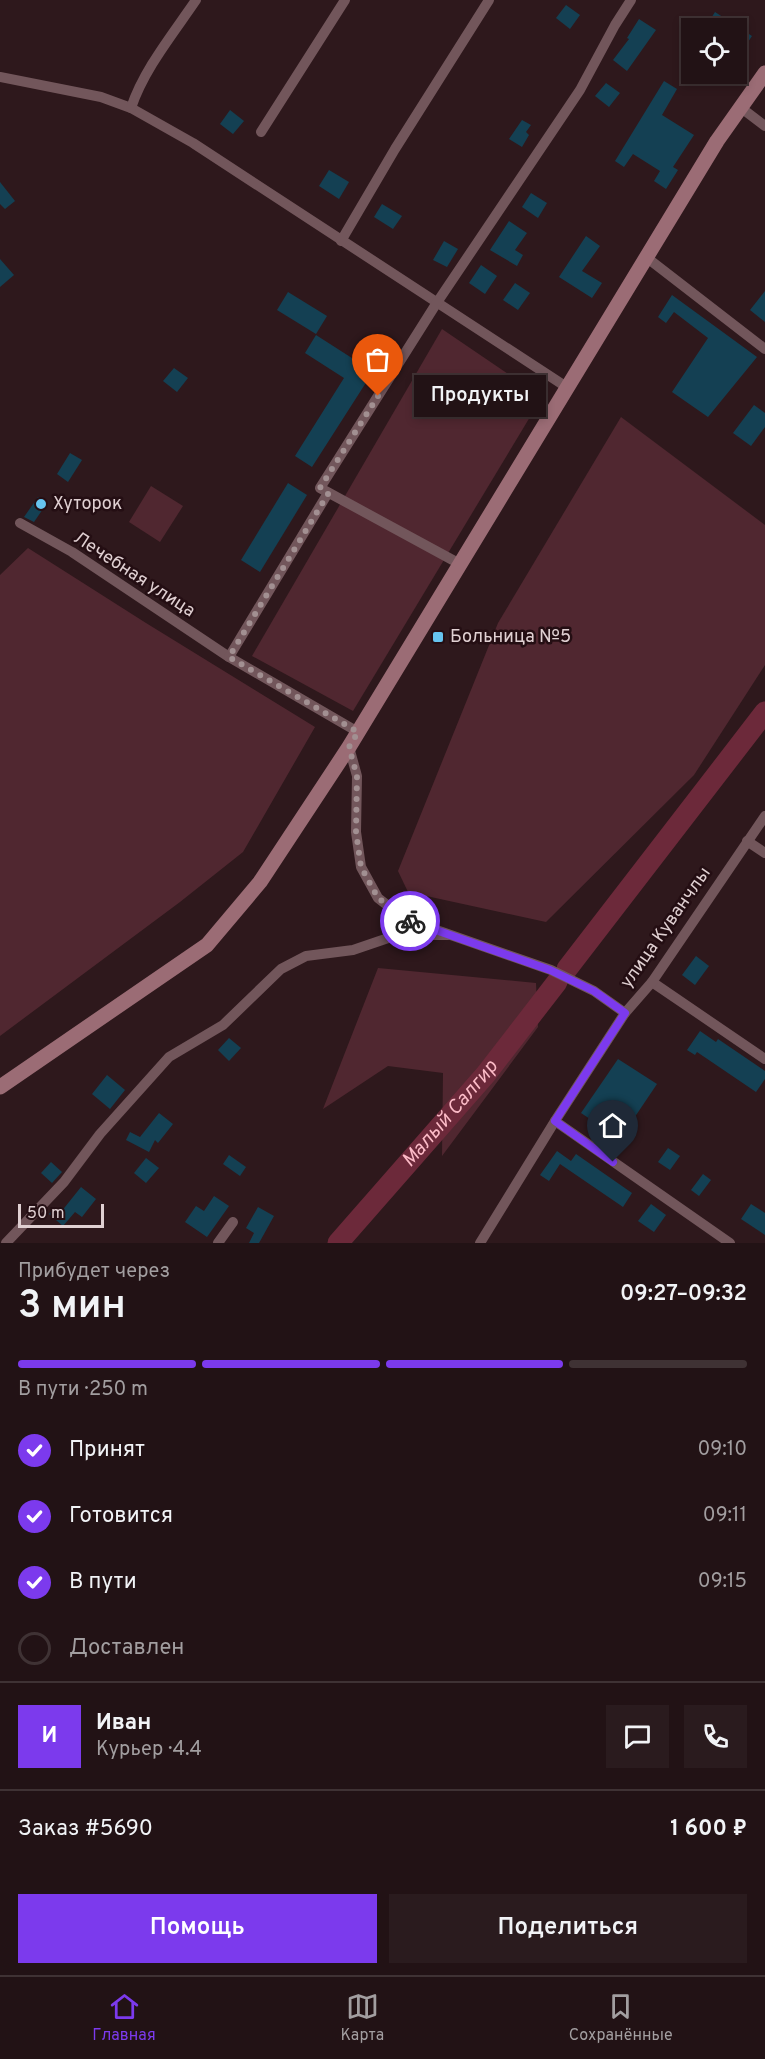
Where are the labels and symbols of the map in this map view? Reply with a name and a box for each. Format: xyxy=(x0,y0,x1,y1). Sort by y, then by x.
pin xyxy=(352,334,403,396)
callout: Продукты xyxy=(414,375,546,417)
place label: Хуторок xyxy=(53,493,122,516)
marker: Хуторок xyxy=(34,497,48,511)
street label: Лечебная улица xyxy=(69,527,199,623)
place label: Больница №5 xyxy=(450,626,571,649)
marker: Больница №5 xyxy=(431,630,445,644)
street label: улица Куванчлы xyxy=(616,863,716,993)
courier xyxy=(380,891,440,951)
water label: Малый Салгир xyxy=(397,1055,505,1173)
pin xyxy=(587,1100,638,1162)
scale bar xyxy=(18,1201,104,1228)

